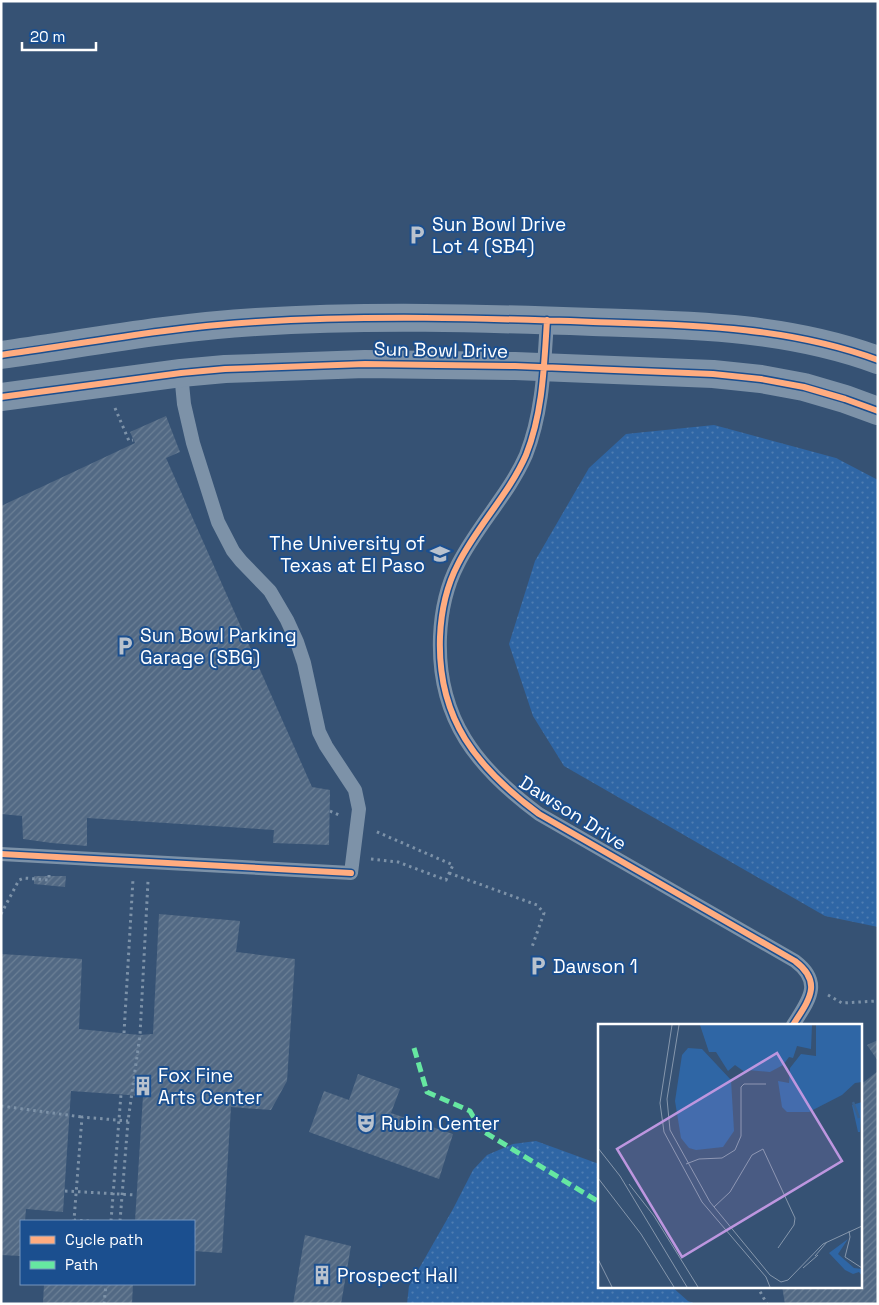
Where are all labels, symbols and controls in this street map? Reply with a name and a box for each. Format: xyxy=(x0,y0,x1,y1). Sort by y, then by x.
scale bar xyxy=(22,20,96,52)
text: 20 m xyxy=(30,27,65,46)
place label: Sun Bowl Drive Lot 4 (SB4) xyxy=(432,212,566,259)
parking icon: Sun Bowl Drive Lot 4 (SB4) xyxy=(406,224,428,246)
street label: Sun Bowl Drive xyxy=(374,336,508,364)
place label: The University of Texas at El Paso xyxy=(269,531,425,578)
school or university icon: The University of Texas at El Paso xyxy=(429,543,451,565)
place label: Sun Bowl Parking Garage (SBG) xyxy=(140,623,297,670)
parking icon: Sun Bowl Parking Garage (SBG) xyxy=(114,635,136,657)
street label: Dawson Drive xyxy=(515,770,631,856)
place label: Dawson 1 xyxy=(553,954,638,979)
parking icon: Dawson 1 xyxy=(527,955,549,977)
inset map xyxy=(598,1024,862,1288)
place label: Fox Fine Arts Center xyxy=(158,1063,262,1110)
building icon: Fox Fine Arts Center xyxy=(132,1075,154,1097)
place label: Rubin Center xyxy=(381,1111,500,1136)
theatre icon: Rubin Center xyxy=(355,1112,377,1134)
legend xyxy=(20,1220,195,1285)
text: Cycle path xyxy=(65,1230,143,1249)
text: Path xyxy=(65,1255,98,1274)
place label: Prospect Hall xyxy=(337,1263,458,1288)
building icon: Prospect Hall xyxy=(311,1264,333,1286)

